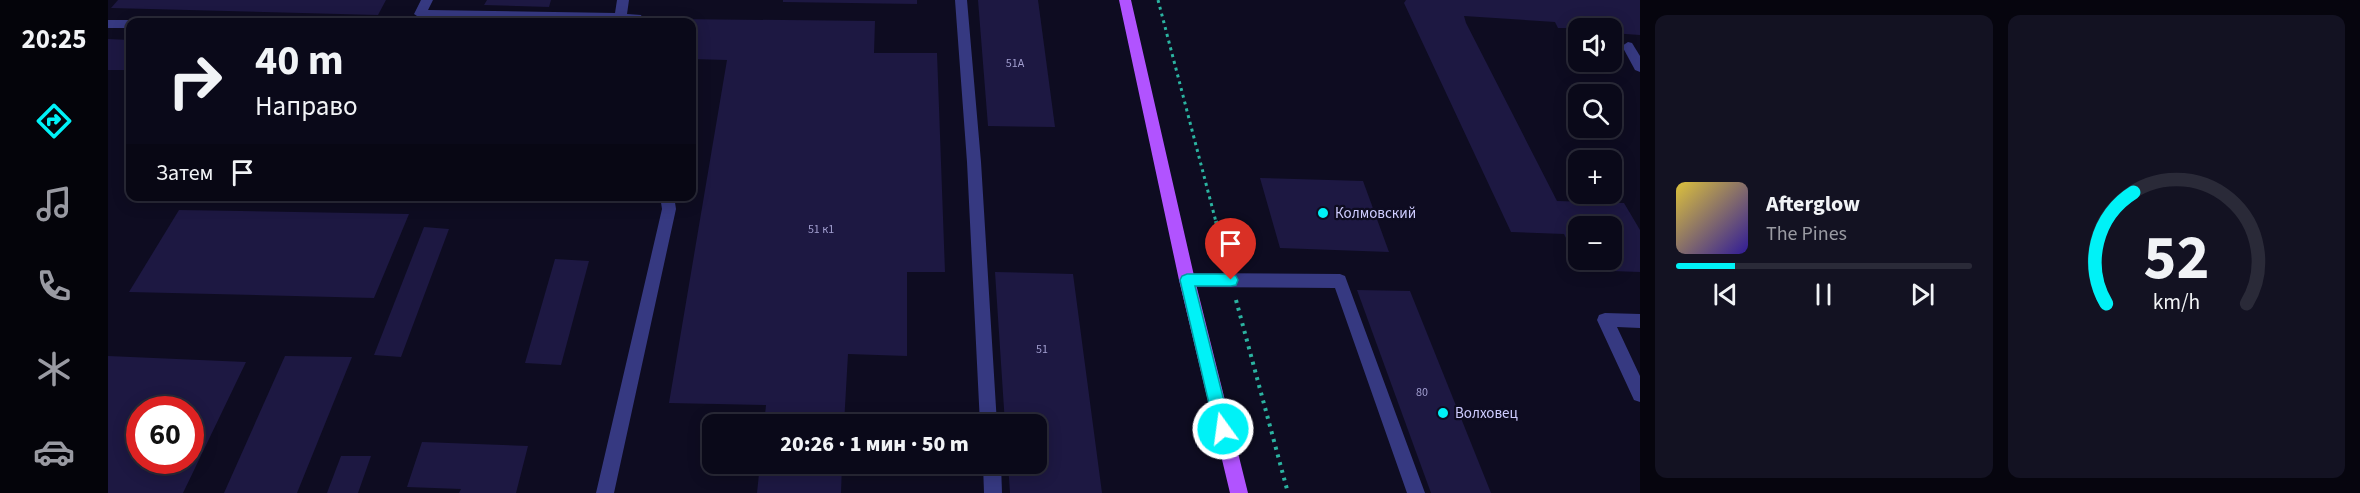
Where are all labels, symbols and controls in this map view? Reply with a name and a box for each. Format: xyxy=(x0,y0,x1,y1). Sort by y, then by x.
map controls xyxy=(1568,18,1622,270)
button: sound xyxy=(1568,18,1622,72)
text: 20:25 xyxy=(21,20,87,59)
text: 40 m xyxy=(255,31,344,91)
icon: right xyxy=(156,42,234,120)
house number: 51А xyxy=(1006,55,1025,72)
button: search xyxy=(1568,84,1622,138)
text: Направо xyxy=(255,87,358,126)
icon: directions xyxy=(33,100,75,142)
button: + xyxy=(1568,150,1622,204)
icon: arrive xyxy=(226,156,259,189)
text: Затем xyxy=(156,157,214,189)
icon: music xyxy=(33,183,75,225)
text: Afterglow xyxy=(1766,188,1860,220)
place label: Колмовский xyxy=(1335,203,1416,224)
marker: Колмовский xyxy=(1316,206,1330,220)
text: 52 xyxy=(2143,214,2209,303)
button: − xyxy=(1568,216,1622,270)
pin xyxy=(1205,218,1256,280)
text: The Pines xyxy=(1766,220,1847,248)
house number: 51 к1 xyxy=(808,221,834,238)
icon: arrive xyxy=(1214,227,1247,260)
icon: phone xyxy=(33,265,75,307)
icon: previous xyxy=(1709,278,1742,311)
icon: pause xyxy=(1807,278,1840,311)
icon: next xyxy=(1906,278,1939,311)
text: km/h xyxy=(2152,287,2200,318)
house number: 51 xyxy=(1036,341,1048,358)
icon: climate xyxy=(33,348,75,390)
house number: 80 xyxy=(1416,384,1428,401)
speed limit sign: 60 xyxy=(126,396,204,474)
position arrow xyxy=(1191,397,1255,461)
place label: Волховец xyxy=(1455,403,1519,424)
marker: Волховец xyxy=(1436,406,1450,420)
text: 20:26 · 1 мин · 50 m xyxy=(780,428,969,460)
icon: car xyxy=(33,431,75,473)

